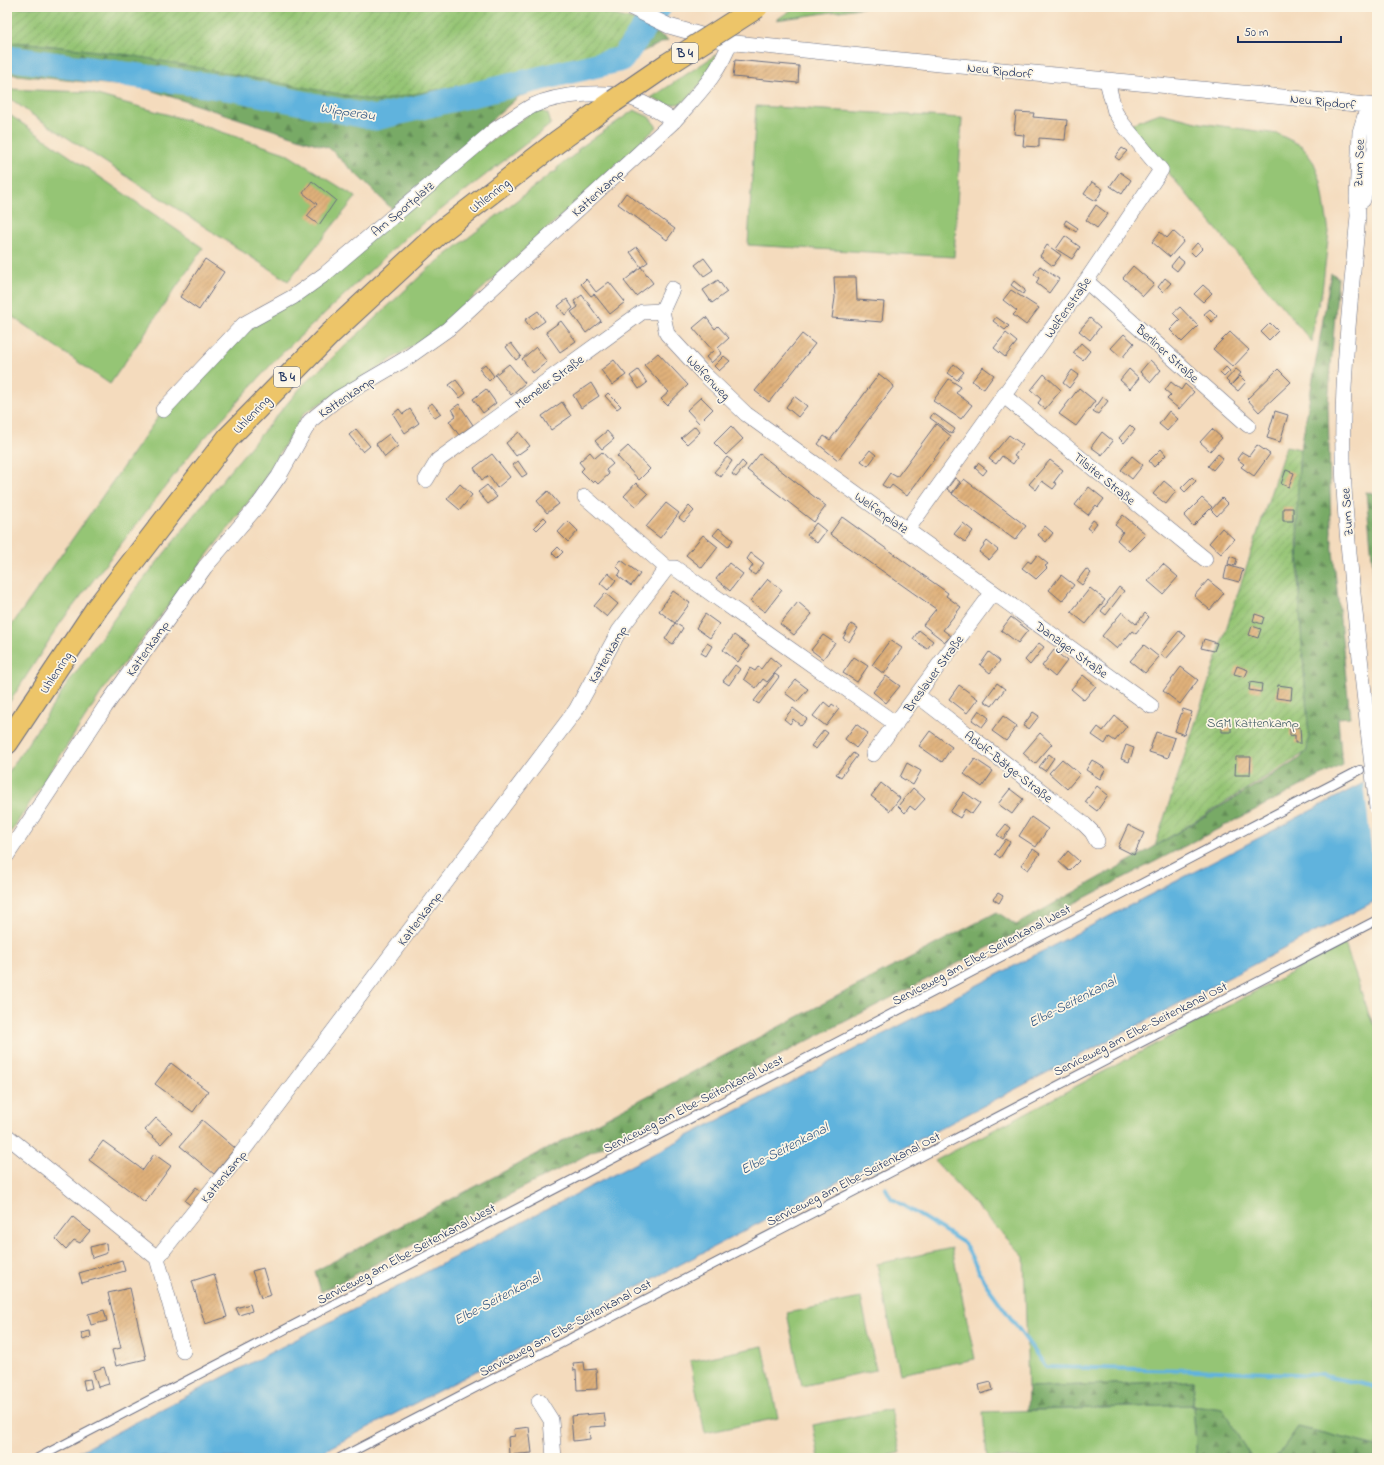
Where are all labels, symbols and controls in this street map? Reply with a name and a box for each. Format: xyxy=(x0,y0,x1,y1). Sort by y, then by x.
scale bar xyxy=(1238,18,1341,44)
text: 50 m xyxy=(1244,24,1268,42)
road number: B 4 xyxy=(672,43,698,63)
street label: Neu Ripdorf xyxy=(966,59,1035,84)
street label: Neu Ripdorf xyxy=(1289,90,1358,115)
water label: Wipperau xyxy=(319,98,377,127)
street label: Zum See xyxy=(1349,139,1370,187)
street label: Kattenkamp xyxy=(568,165,628,222)
street label: Uhlenring xyxy=(465,174,515,219)
street label: Am Sportplatz xyxy=(367,177,439,241)
street label: Welfenstraße xyxy=(1040,273,1096,342)
street label: Berliner Straße xyxy=(1131,320,1203,388)
street label: Memeler Straße xyxy=(511,351,588,414)
street label: Welfenweg xyxy=(681,351,734,406)
road number: B 4 xyxy=(274,367,300,387)
street label: Kattenkamp xyxy=(315,371,379,423)
street label: Uhlenring xyxy=(229,391,276,439)
street label: Tilsiter Straße xyxy=(1069,448,1139,510)
street label: Zum See xyxy=(1336,487,1359,537)
street label: Welfenplatz xyxy=(850,488,912,539)
street label: Kattenkamp xyxy=(122,617,174,681)
street label: Danziger Straße xyxy=(1029,617,1112,684)
street label: Kattenkamp xyxy=(584,622,633,687)
street label: Breslauer Straße xyxy=(899,631,969,717)
street label: Uhlenring xyxy=(35,648,78,698)
park label: SGM Kattenkamp xyxy=(1207,714,1299,733)
street label: Adolf-Bätge-Straße xyxy=(959,727,1056,809)
street label: Kattenkamp xyxy=(393,888,447,950)
street label: Serviceweg am Elbe-Seitenkanal West xyxy=(889,900,1073,1008)
water label: Elbe-Seitenkanal xyxy=(1025,972,1119,1030)
street label: Serviceweg am Elbe-Seitenkanal Ost xyxy=(1050,977,1232,1082)
street label: Serviceweg am Elbe-Seitenkanal West xyxy=(600,1051,786,1155)
water label: Elbe-Seitenkanal xyxy=(737,1119,831,1177)
street label: Serviceweg am Elbe-Seitenkanal Ost xyxy=(763,1127,945,1232)
street label: Kattenkamp xyxy=(197,1146,252,1208)
street label: Serviceweg am Elbe-Seitenkanal West xyxy=(314,1199,498,1307)
water label: Elbe-Seitenkanal xyxy=(451,1268,543,1328)
street label: Serviceweg am Elbe-Seitenkanal Ost xyxy=(476,1274,656,1383)

